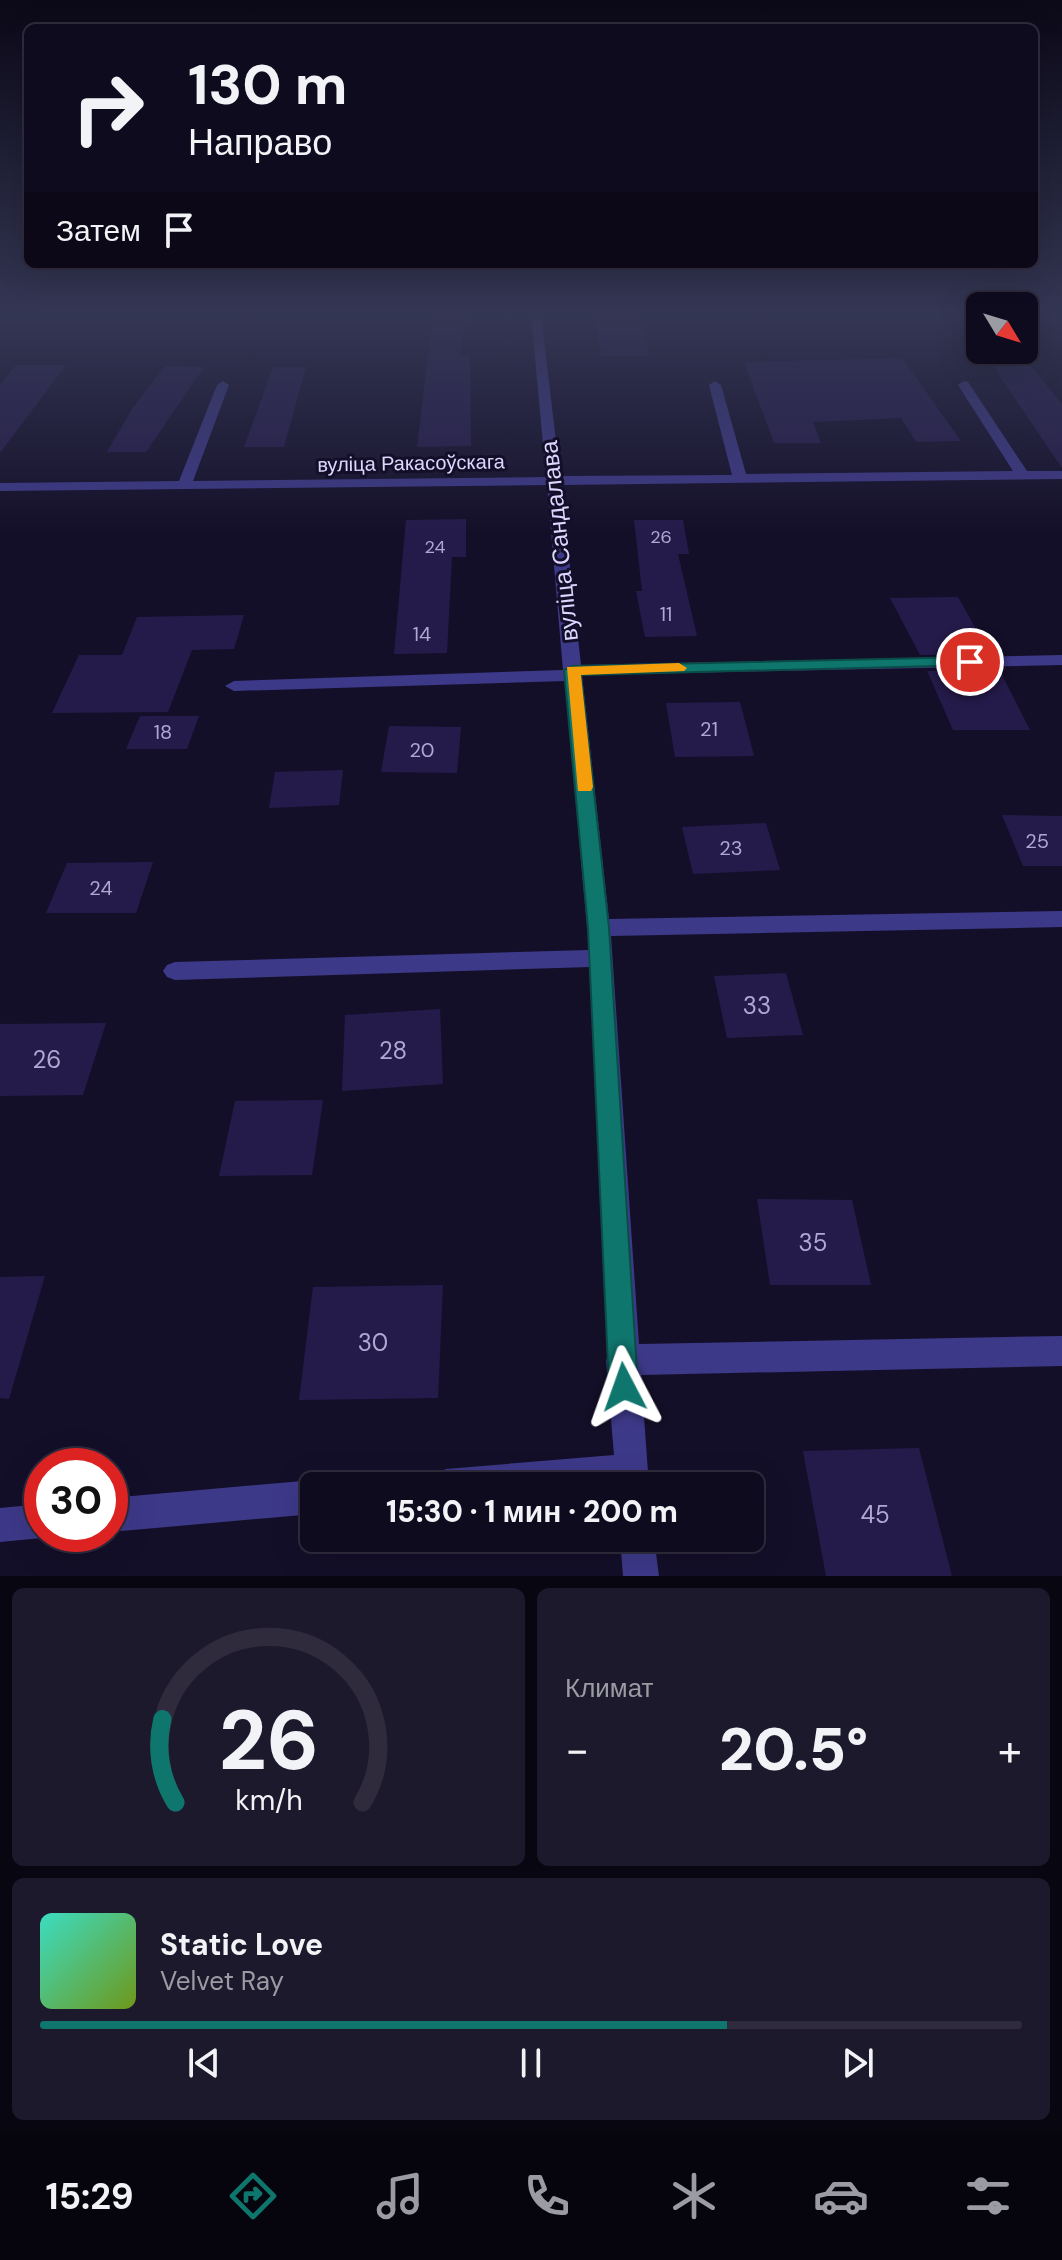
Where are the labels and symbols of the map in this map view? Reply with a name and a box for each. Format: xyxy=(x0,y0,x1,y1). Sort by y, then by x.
north arrow xyxy=(966,292,1038,364)
street label: вуліца Сандалава xyxy=(533,439,585,643)
street label: вуліца Ракасоўскага xyxy=(317,448,506,478)
house number: 26 xyxy=(650,525,672,549)
house number: 24 xyxy=(425,535,446,559)
house number: 11 xyxy=(660,601,672,627)
house number: 14 xyxy=(413,621,431,647)
pin xyxy=(936,628,1004,696)
house number: 21 xyxy=(700,716,718,742)
house number: 18 xyxy=(154,719,172,745)
house number: 20 xyxy=(410,737,435,763)
house number: 25 xyxy=(1025,828,1049,854)
house number: 23 xyxy=(719,835,743,861)
house number: 24 xyxy=(89,875,113,901)
house number: 33 xyxy=(743,990,771,1021)
house number: 28 xyxy=(379,1035,407,1066)
house number: 26 xyxy=(33,1044,61,1075)
house number: 35 xyxy=(799,1227,827,1258)
house number: 30 xyxy=(358,1327,388,1358)
position arrow xyxy=(582,1345,666,1429)
speed limit sign: 30 xyxy=(24,1448,128,1552)
house number: 45 xyxy=(860,1499,890,1530)

